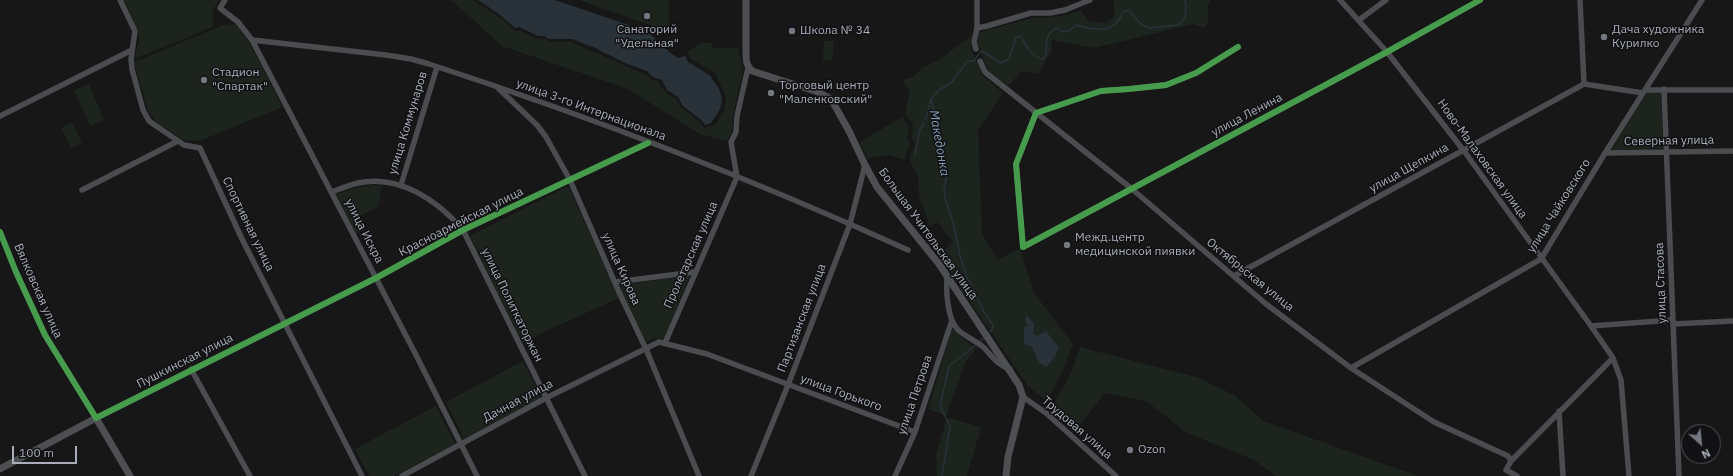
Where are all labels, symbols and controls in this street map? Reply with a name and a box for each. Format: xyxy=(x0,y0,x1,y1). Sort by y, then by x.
marker: Санаторий "Удельная" xyxy=(642,11,652,21)
place label: Санаторий "Удельная" xyxy=(615,23,679,51)
place label: Дача художника Курилко xyxy=(1612,23,1704,51)
place label: Школа № 34 xyxy=(800,24,870,38)
marker: Школа № 34 xyxy=(787,26,797,36)
marker: Дача художника Курилко xyxy=(1599,32,1609,42)
place label: Стадион "Спартак" xyxy=(212,66,268,94)
street label: улица Коммунаров xyxy=(385,70,431,176)
marker: Стадион "Спартак" xyxy=(199,75,209,85)
street label: улица 3-го Интернационала xyxy=(514,76,668,144)
place label: Торговый центр "Маленковский" xyxy=(779,79,872,107)
marker: Торговый центр "Маленковский" xyxy=(766,88,776,98)
street label: улица Ленина xyxy=(1209,90,1285,140)
street label: Ново-Малаховская улица xyxy=(1434,97,1530,221)
water label: Македонка xyxy=(926,109,952,177)
street label: Северная улица xyxy=(1624,133,1714,149)
street label: улица Щепкина xyxy=(1367,140,1451,196)
street label: улица Чайковского xyxy=(1524,156,1594,256)
street label: Большая Учительская улица xyxy=(875,165,981,303)
street label: Спортивная улица xyxy=(219,174,277,274)
street label: Красноармейская улица xyxy=(396,184,526,260)
street label: улица Искра xyxy=(342,196,386,266)
street label: Пролетарская улица xyxy=(661,199,721,311)
street label: улица Кирова xyxy=(599,231,643,307)
place label: Межд.центр медицинской пиявки xyxy=(1075,231,1195,259)
street label: Октябрьская улица xyxy=(1203,235,1297,315)
marker: Межд.центр медицинской пиявки xyxy=(1062,240,1072,250)
street label: Вялковская улица xyxy=(11,241,65,341)
street label: улица Стасова xyxy=(1652,242,1670,324)
street label: улица Политкаторжан xyxy=(478,246,546,364)
street label: Партизанская улица xyxy=(775,262,829,374)
street label: Пушкинская улица xyxy=(135,331,235,391)
street label: улица Петрова xyxy=(895,353,935,437)
street label: улица Горького xyxy=(798,372,884,414)
street label: Дачная улица xyxy=(480,376,556,426)
street label: Трудовая улица xyxy=(1039,394,1115,462)
north arrow xyxy=(1681,424,1721,464)
scale bar xyxy=(14,438,79,464)
place label: Ozon xyxy=(1138,443,1165,457)
text: 100 m xyxy=(19,445,54,460)
marker: Ozon xyxy=(1125,445,1135,455)
text: N xyxy=(1699,446,1713,462)

